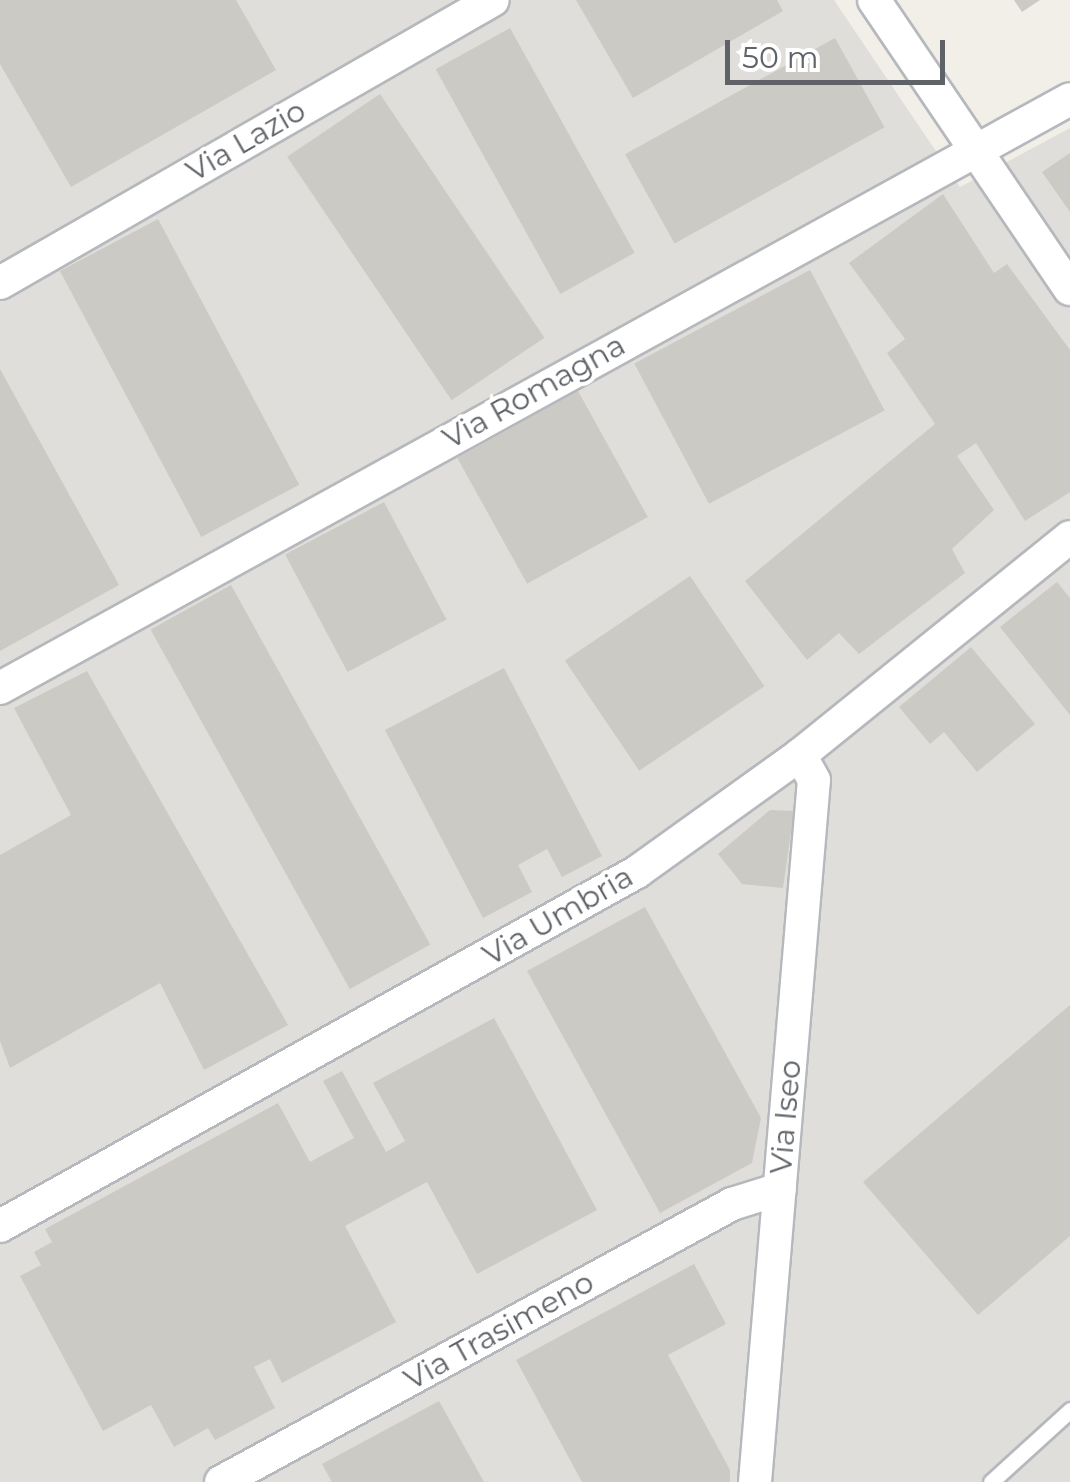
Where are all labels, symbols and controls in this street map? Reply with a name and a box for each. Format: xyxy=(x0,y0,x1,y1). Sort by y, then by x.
scale bar xyxy=(730,20,950,82)
text: 50 m xyxy=(742,39,819,76)
street label: Via Lazio xyxy=(180,93,312,189)
street label: Via Romagna xyxy=(437,327,631,457)
street label: Via Umbria xyxy=(476,859,640,973)
street label: Via Iseo xyxy=(763,1058,809,1176)
street label: Via Trasimeno xyxy=(398,1264,600,1398)

